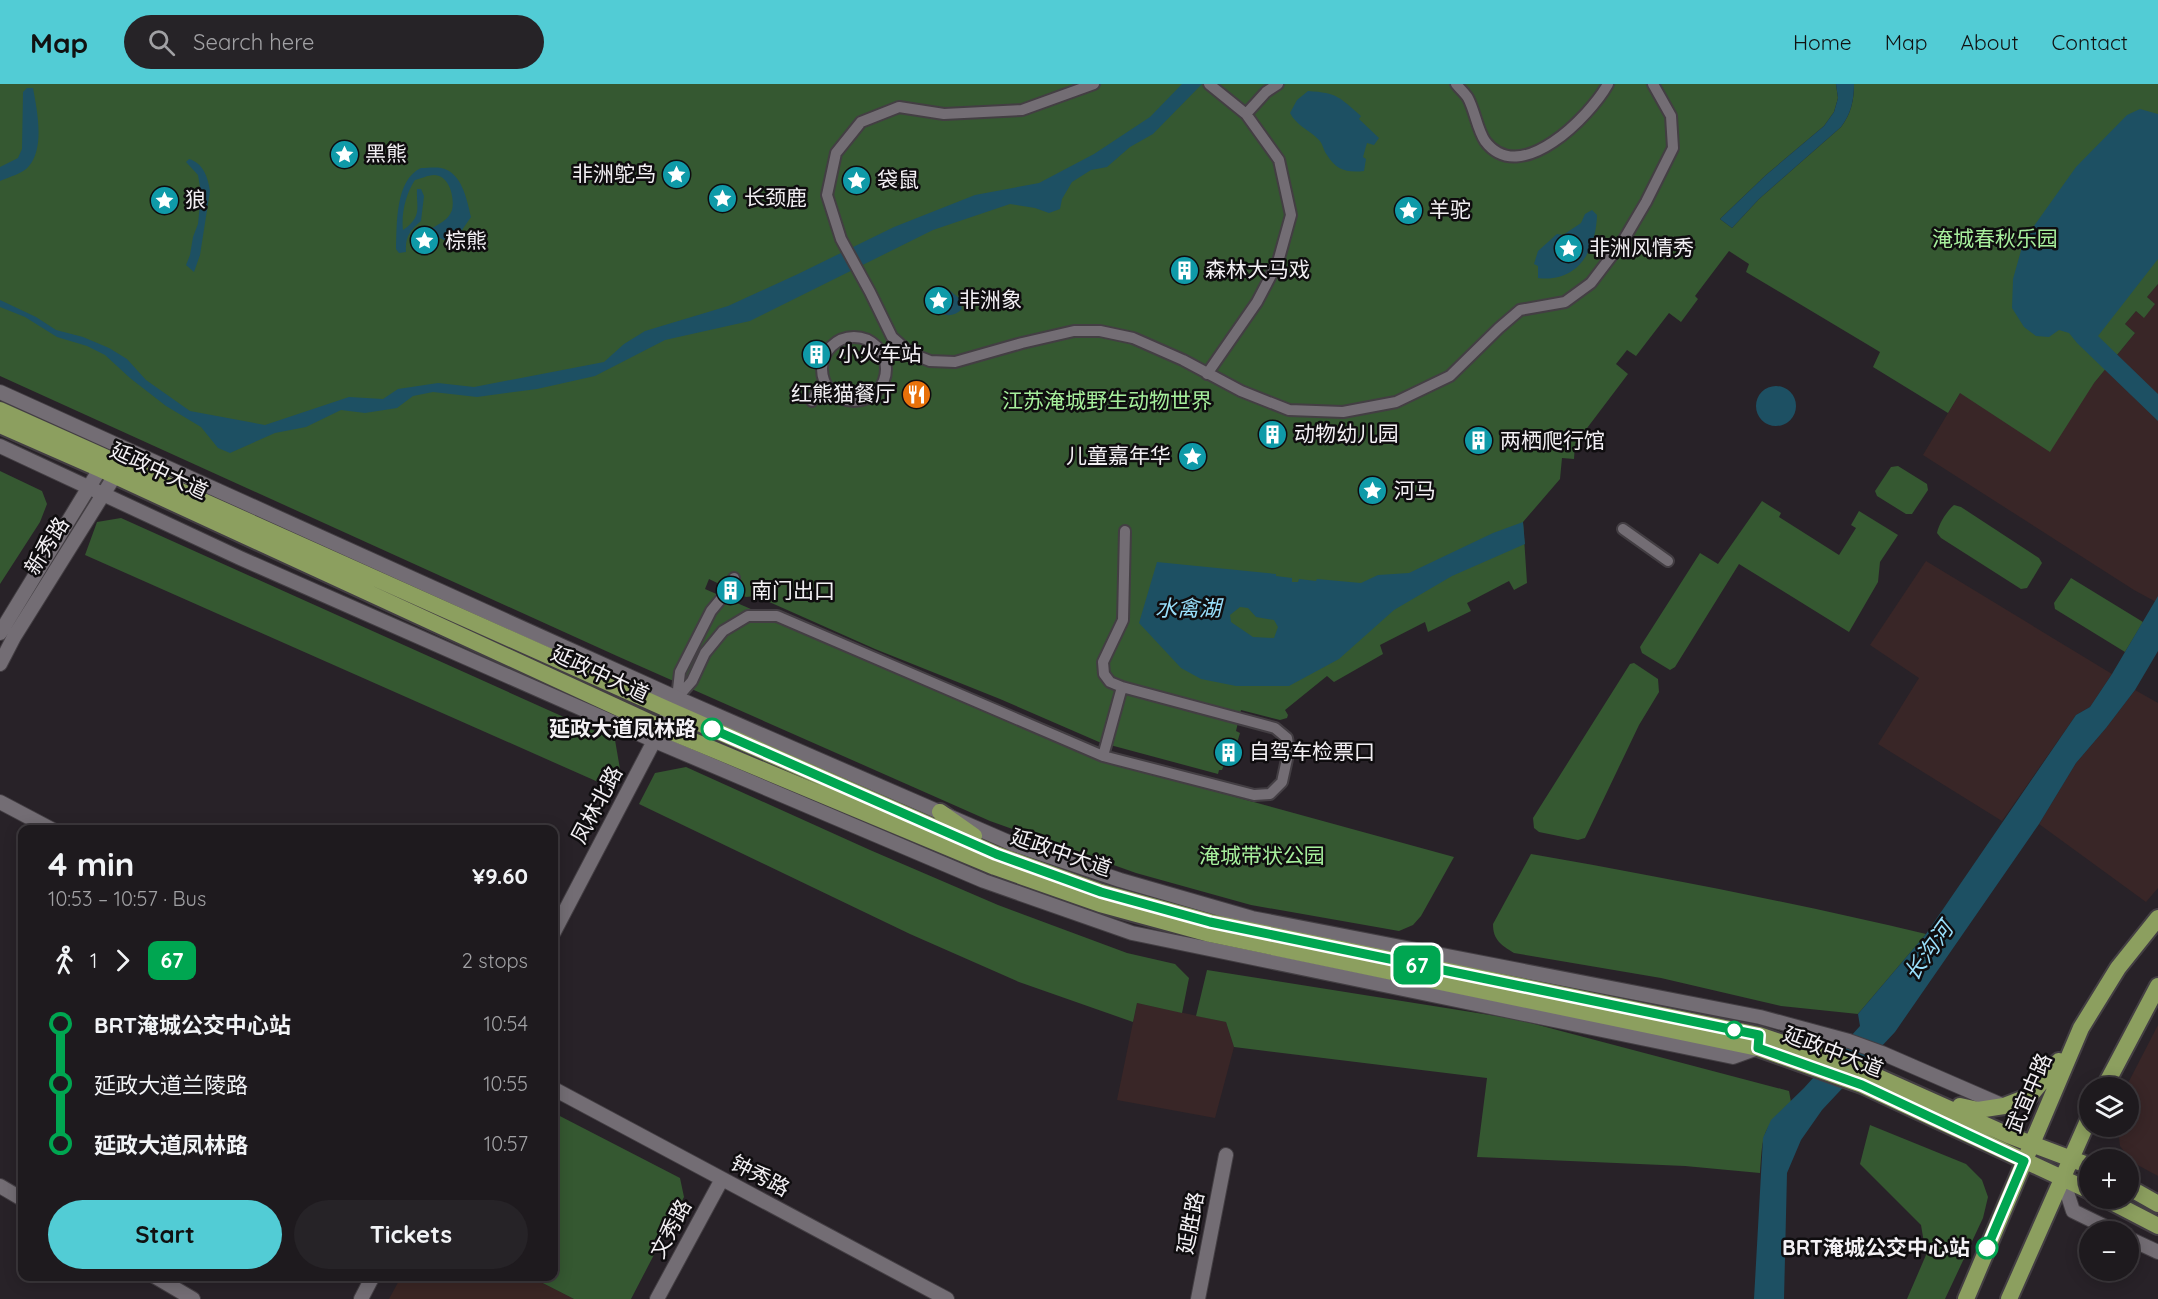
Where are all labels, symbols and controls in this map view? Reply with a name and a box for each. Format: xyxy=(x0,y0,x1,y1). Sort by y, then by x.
search box xyxy=(124,15,544,69)
text: Map xyxy=(30,25,88,60)
icon: search xyxy=(145,26,178,59)
text: Search here xyxy=(193,28,315,56)
text: Home xyxy=(1793,29,1852,55)
text: Map xyxy=(1885,29,1928,55)
text: About xyxy=(1961,29,2019,55)
text: Contact xyxy=(2052,29,2128,55)
place icon: 黑熊 xyxy=(328,138,360,170)
place label: 黑熊 xyxy=(365,140,407,166)
place icon: 非洲鸵鸟 xyxy=(661,158,693,190)
place label: 非洲鸵鸟 xyxy=(572,160,656,186)
place icon: 袋鼠 xyxy=(840,164,872,196)
place label: 袋鼠 xyxy=(877,166,919,192)
place icon: 长颈鹿 xyxy=(707,182,739,214)
place icon: 狼 xyxy=(148,184,180,216)
place label: 长颈鹿 xyxy=(744,184,807,210)
place label: 狼 xyxy=(185,186,206,212)
place icon: 羊驼 xyxy=(1392,194,1424,226)
place label: 羊驼 xyxy=(1429,196,1471,222)
place icon: 棕熊 xyxy=(408,225,440,257)
park label: 淹城春秋乐园 xyxy=(1932,225,2058,251)
place label: 棕熊 xyxy=(445,227,487,253)
place icon: 非洲风情秀 xyxy=(1552,232,1584,264)
place label: 非洲风情秀 xyxy=(1589,234,1694,260)
building icon: 森林大马戏 xyxy=(1168,254,1200,286)
place label: 森林大马戏 xyxy=(1205,256,1310,282)
place icon: 非洲象 xyxy=(922,284,954,316)
place label: 非洲象 xyxy=(959,286,1022,312)
building icon: 小火车站 xyxy=(801,338,833,370)
place label: 小火车站 xyxy=(838,340,922,366)
restaurant icon: 红熊猫餐厅 xyxy=(901,378,933,410)
place label: 红熊猫餐厅 xyxy=(791,380,896,406)
park label: 江苏淹城野生动物世界 xyxy=(1002,387,1212,413)
building icon: 动物幼儿园 xyxy=(1257,418,1289,450)
place label: 动物幼儿园 xyxy=(1294,420,1399,446)
building icon: 两栖爬行馆 xyxy=(1463,425,1495,457)
place label: 两栖爬行馆 xyxy=(1500,427,1605,453)
street label: 延政中大道 xyxy=(106,436,212,504)
place icon: 儿童嘉年华 xyxy=(1176,440,1208,472)
place label: 儿童嘉年华 xyxy=(1066,442,1171,468)
place icon: 河马 xyxy=(1357,475,1389,507)
place label: 河马 xyxy=(1394,477,1436,503)
street label: 新秀路 xyxy=(18,512,74,579)
building icon: 南门出口 xyxy=(714,575,746,607)
place label: 南门出口 xyxy=(751,577,835,603)
water label: 水禽湖 xyxy=(1155,594,1224,622)
street label: 延政中大道 xyxy=(547,639,653,707)
place label: 延政大道凤林路 xyxy=(549,715,696,741)
marker: 延政大道凤林路 xyxy=(701,718,723,740)
building icon: 自驾车检票口 xyxy=(1212,736,1244,768)
place label: 自驾车检票口 xyxy=(1249,738,1375,764)
street label: 凤林北路 xyxy=(565,761,627,848)
street label: 延政中大道 xyxy=(1007,823,1115,881)
park label: 淹城带状公园 xyxy=(1199,842,1325,868)
text: 4 min xyxy=(48,843,135,884)
text: ¥9.60 xyxy=(472,862,528,890)
text: 10:53 – 10:57 · Bus xyxy=(48,886,206,911)
water label: 长沟河 xyxy=(1897,913,1961,986)
icon: walk xyxy=(48,944,81,977)
icon: forward xyxy=(106,944,139,977)
line badge: 67 xyxy=(1390,946,1444,984)
text: 67 xyxy=(160,947,184,973)
text: 1 xyxy=(90,948,97,973)
text: 2 stops xyxy=(462,948,528,973)
text: 67 xyxy=(1405,952,1429,978)
text: BRT淹城公交中心站 xyxy=(94,1011,291,1039)
text: 10:54 xyxy=(484,1011,528,1036)
street label: 延政中大道 xyxy=(1780,1020,1887,1082)
unlabelled marker xyxy=(1725,1021,1743,1039)
street label: 武宜中路 xyxy=(2000,1049,2056,1136)
text: 延政大道兰陵路 xyxy=(94,1071,248,1099)
text: 10:55 xyxy=(483,1071,528,1096)
map controls xyxy=(2079,1077,2139,1281)
button: layers xyxy=(2079,1077,2139,1137)
text: 延政大道凤林路 xyxy=(94,1131,248,1159)
text: 10:57 xyxy=(484,1131,528,1156)
street label: 钟秀路 xyxy=(727,1149,794,1201)
button: + xyxy=(2079,1149,2139,1209)
street label: 延胜路 xyxy=(1171,1189,1209,1256)
street label: 文秀路 xyxy=(644,1195,696,1262)
button: Start xyxy=(48,1200,282,1269)
button: Tickets xyxy=(294,1200,528,1269)
button: − xyxy=(2079,1221,2139,1281)
place label: BRT淹城公交中心站 xyxy=(1782,1234,1970,1260)
marker: BRT淹城公交中心站 xyxy=(1976,1237,1998,1259)

